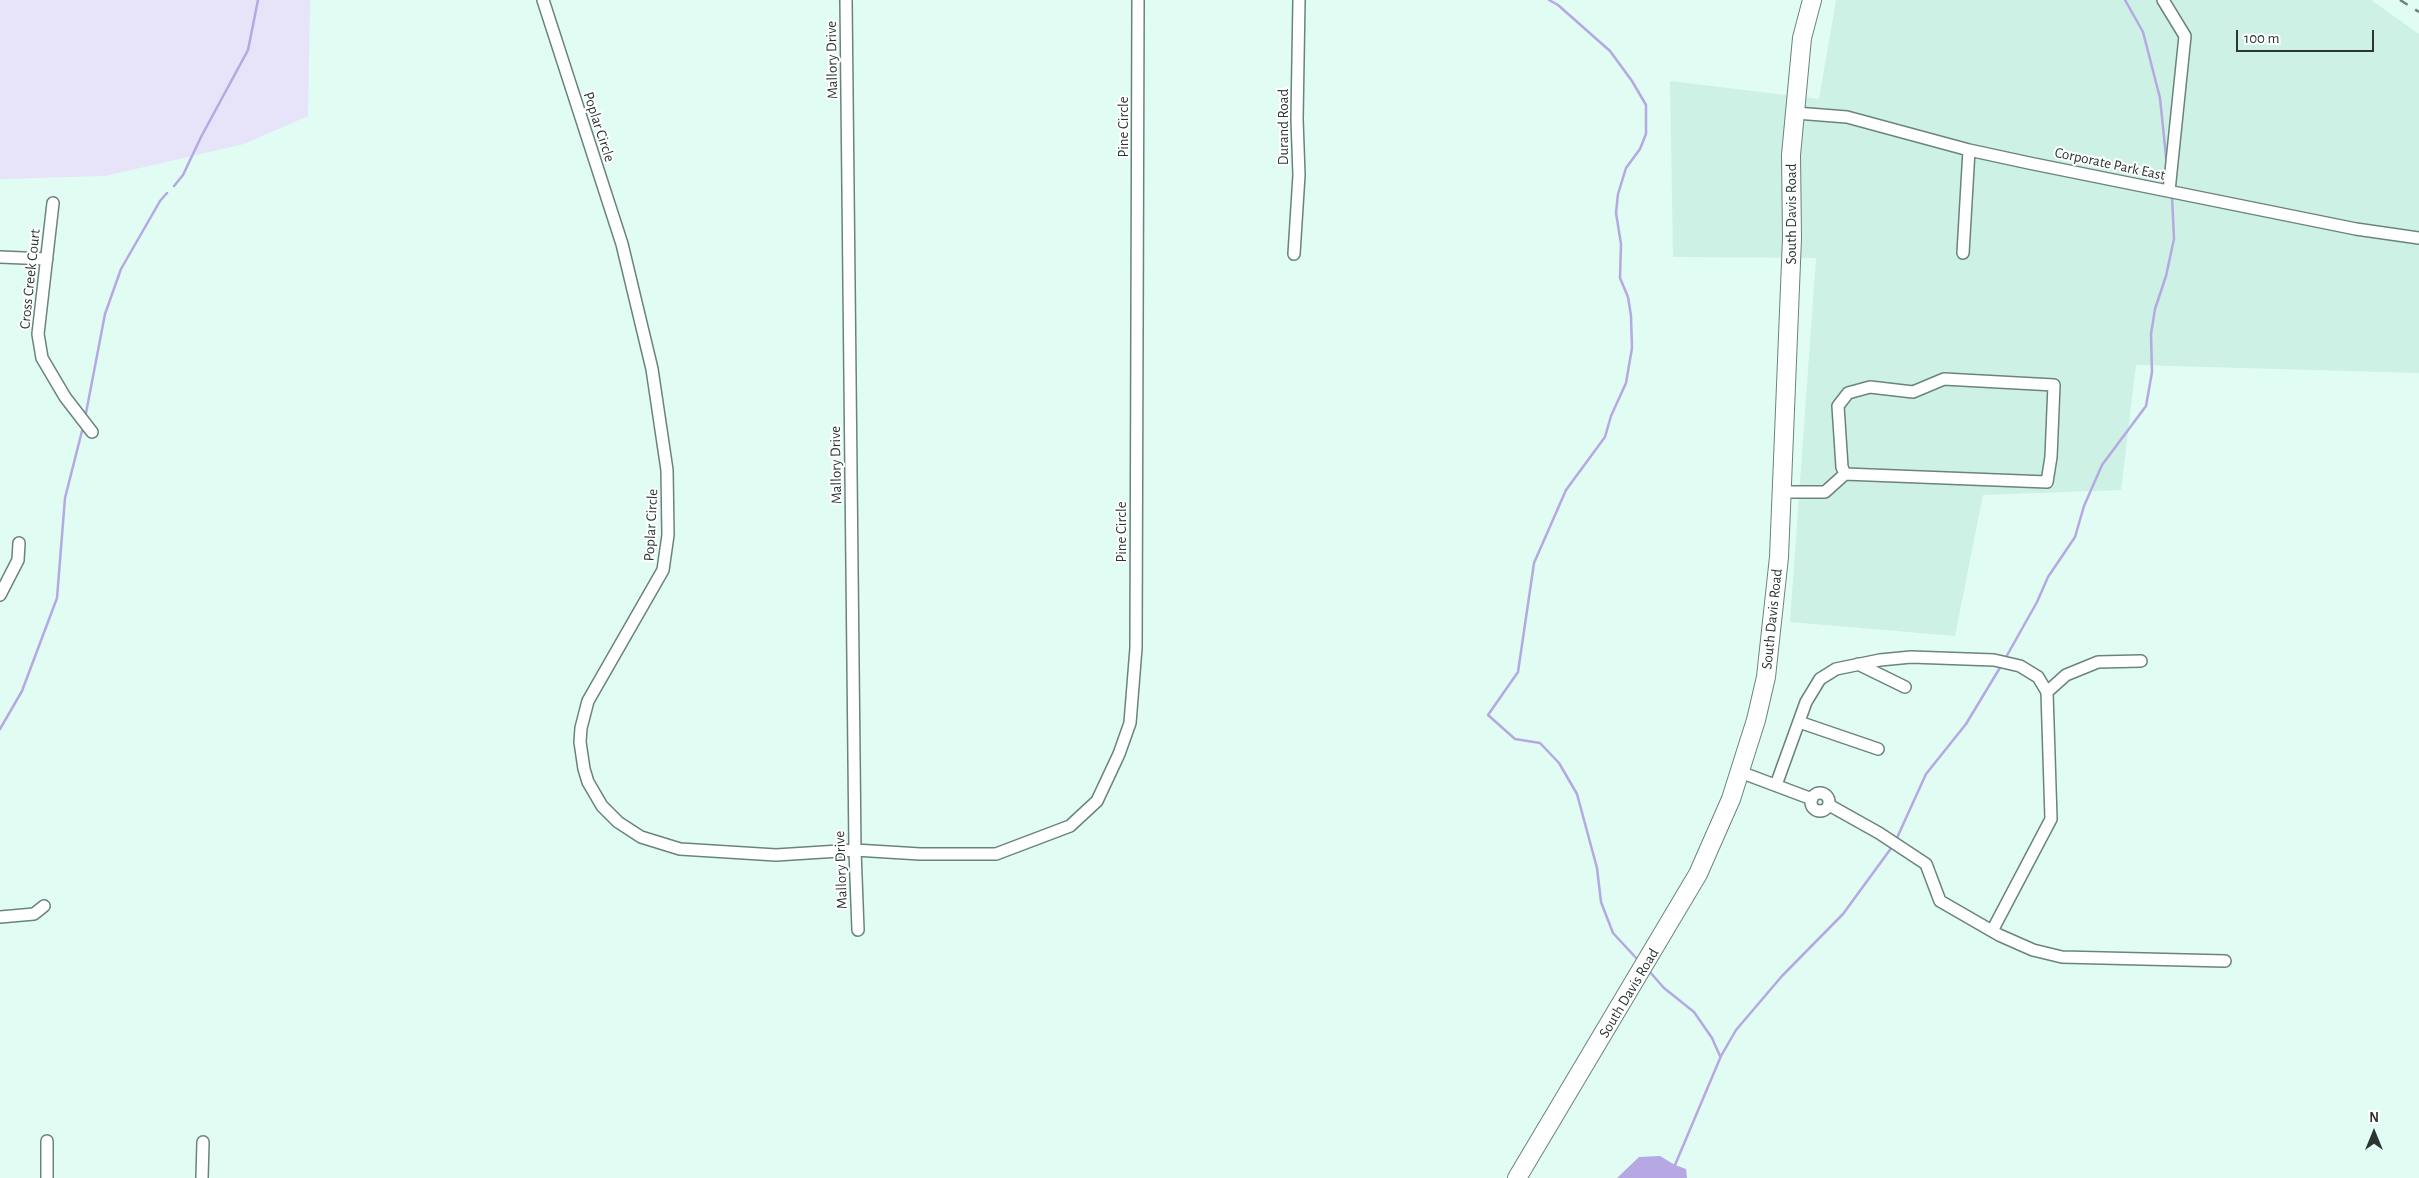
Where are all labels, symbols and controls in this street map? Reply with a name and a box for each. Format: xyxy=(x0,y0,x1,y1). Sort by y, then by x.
scale bar xyxy=(2239,20,2376,52)
street label: Mallory Drive xyxy=(822,21,842,99)
text: 100 m xyxy=(2244,31,2279,46)
street label: Durand Road xyxy=(1274,89,1292,165)
street label: Poplar Circle xyxy=(579,90,619,164)
street label: Pine Circle xyxy=(1114,96,1132,158)
street label: Corporate Park East xyxy=(2053,143,2167,185)
street label: South Davis Road xyxy=(1782,163,1800,265)
street label: Cross Creek Court xyxy=(16,228,44,330)
street label: Mallory Drive xyxy=(826,426,846,504)
street label: Poplar Circle xyxy=(640,488,662,562)
street label: Pine Circle xyxy=(1112,501,1130,563)
street label: South Davis Road xyxy=(1758,568,1786,670)
street label: Mallory Drive xyxy=(831,831,851,909)
street label: South Davis Road xyxy=(1595,945,1663,1041)
north arrow xyxy=(2349,1108,2399,1158)
text: N xyxy=(2369,1111,2379,1125)

